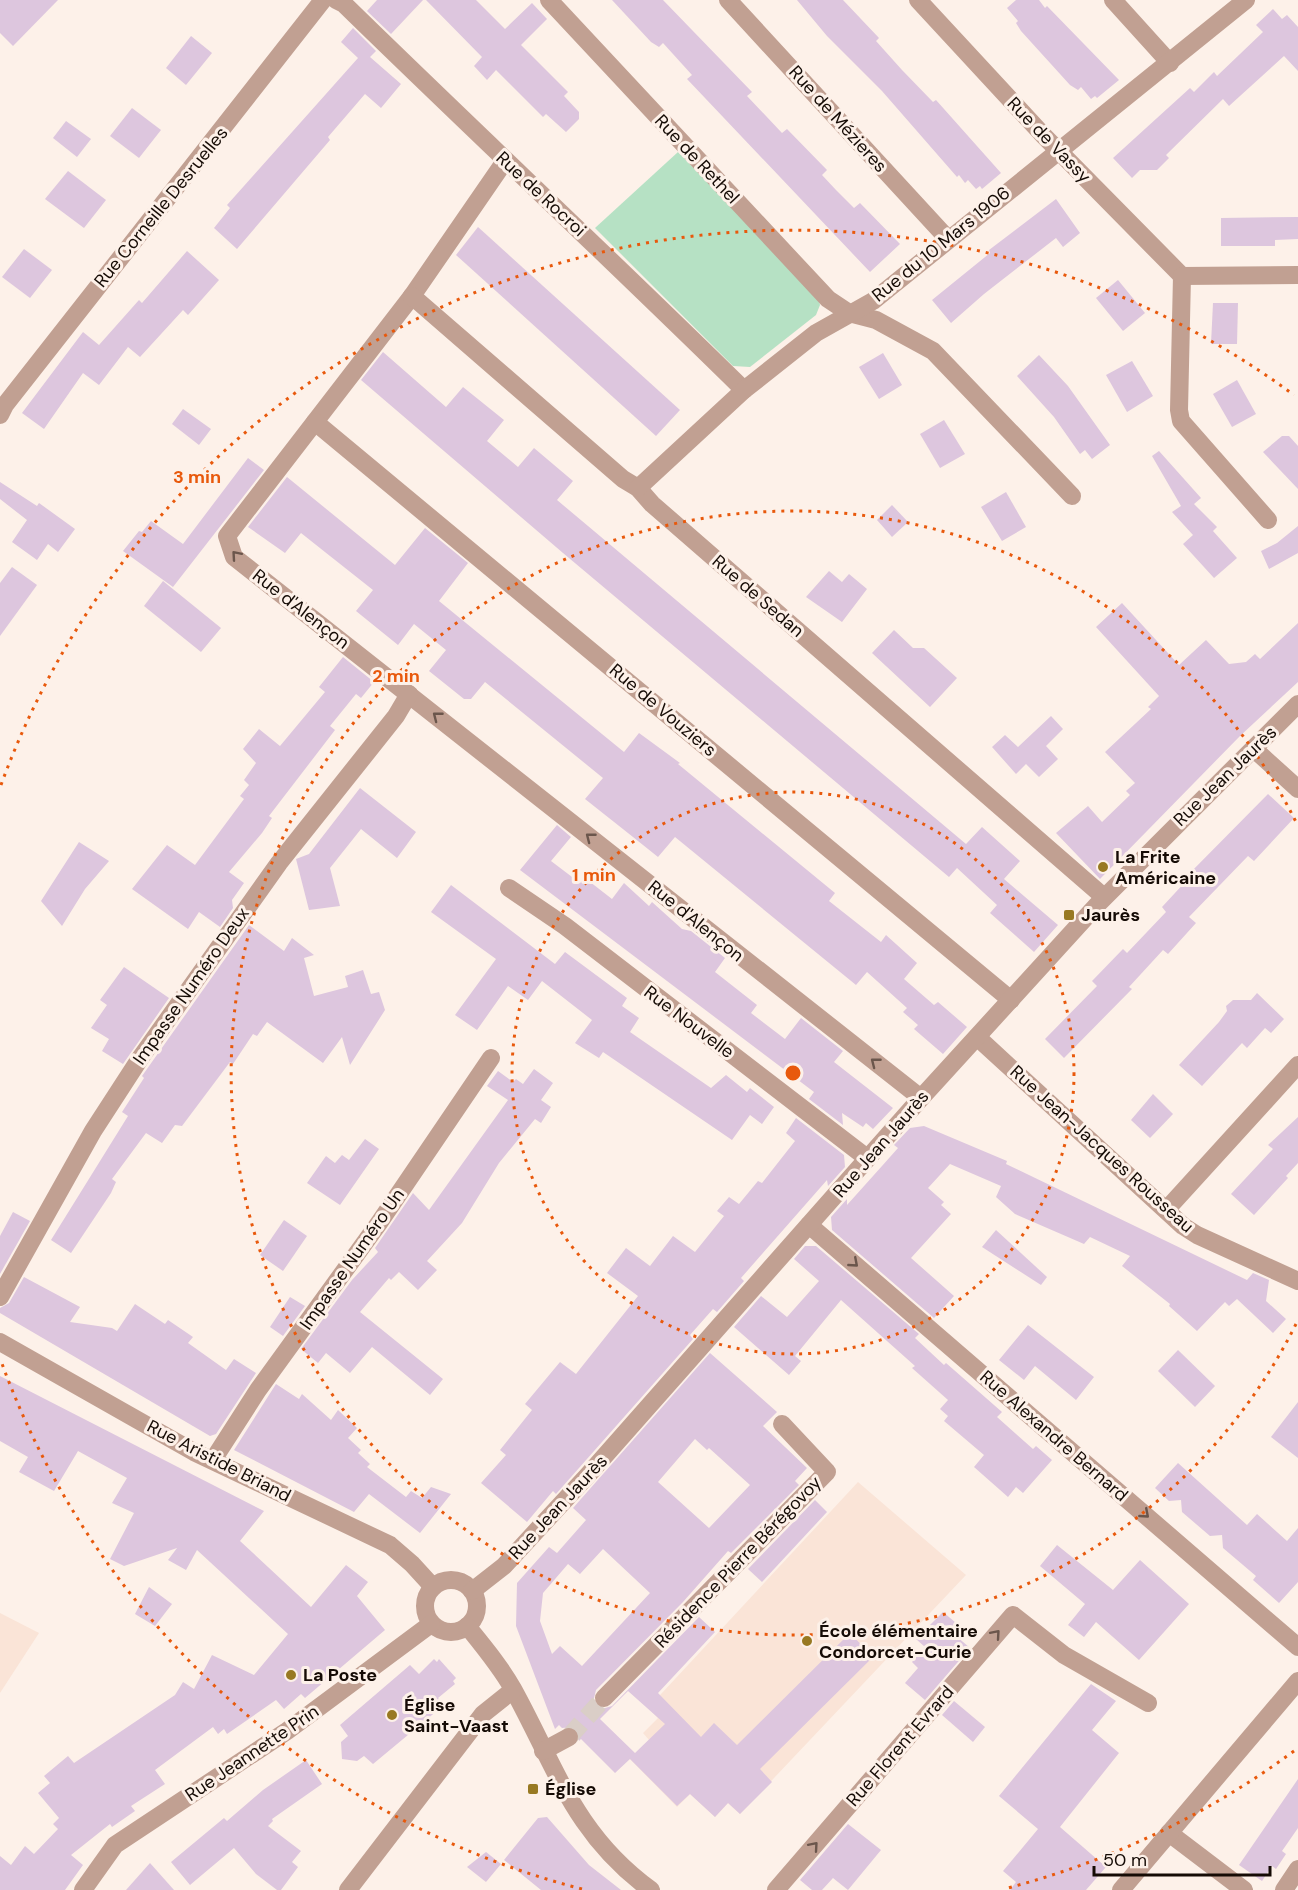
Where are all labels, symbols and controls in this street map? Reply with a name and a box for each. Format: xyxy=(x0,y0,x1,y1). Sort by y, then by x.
street label: Rue de Mézieres xyxy=(784,60,892,178)
street label: Rue de Vassy xyxy=(1002,92,1096,188)
street label: Rue de Rethel xyxy=(649,109,745,209)
street label: Rue Corneille Desruelles xyxy=(89,122,233,292)
street label: Rue de Rocroi xyxy=(491,146,591,242)
street label: Rue du 10 Mars 1906 xyxy=(867,181,1015,307)
text: 3 min xyxy=(173,465,221,489)
street label: Rue de Sedan xyxy=(707,549,809,643)
one-way arrow xyxy=(232,552,243,562)
street label: Rue d'Alençon xyxy=(248,564,354,654)
street label: Rue de Vouziers xyxy=(604,658,722,762)
text: 2 min xyxy=(372,664,420,688)
one-way arrow xyxy=(433,712,444,723)
street label: Rue Jean Jaurès xyxy=(1168,721,1282,831)
one-way arrow xyxy=(585,834,596,845)
place label: La Frite Américaine xyxy=(1115,845,1216,890)
marker: La Frite Américaine xyxy=(1096,860,1110,874)
text: 1 min xyxy=(572,863,616,887)
street label: Rue d'Alençon xyxy=(643,875,749,967)
street label: Impasse Numéro Deux xyxy=(128,902,255,1069)
place label: Jaurès xyxy=(1081,903,1140,927)
marker: Jaurès xyxy=(1062,908,1076,922)
street label: Rue Nouvelle xyxy=(639,980,739,1064)
one-way arrow xyxy=(871,1058,882,1069)
street label: Rue Jean-Jacques Rousseau xyxy=(1005,1060,1199,1238)
centre of rings xyxy=(783,1063,803,1083)
street label: Rue Jean Jaurès xyxy=(828,1085,934,1203)
street label: Impasse Numéro Un xyxy=(294,1184,410,1334)
one-way arrow xyxy=(847,1256,858,1267)
street label: Rue Alexandre Bernard xyxy=(975,1365,1133,1507)
street label: Rue Aristide Briand xyxy=(143,1414,295,1508)
street label: Rue Jean Jaurès xyxy=(503,1449,613,1565)
street label: Résidence Pierre Bérégovoy xyxy=(649,1471,827,1653)
one-way arrow xyxy=(1138,1507,1148,1518)
place label: École élémentaire Condorcet-Curie xyxy=(819,1619,978,1664)
one-way arrow xyxy=(989,1630,1000,1641)
marker: École élémentaire Condorcet-Curie xyxy=(800,1634,814,1648)
place label: La Poste xyxy=(303,1663,377,1687)
marker: La Poste xyxy=(284,1668,298,1682)
street label: Rue Florent Evrard xyxy=(841,1680,959,1812)
place label: Église Saint-Vaast xyxy=(404,1693,509,1738)
street label: Rue Jeannette Prin xyxy=(181,1699,323,1807)
marker: Église Saint-Vaast xyxy=(385,1708,399,1722)
place label: Église xyxy=(545,1777,597,1801)
marker: Église xyxy=(526,1782,540,1796)
scale bar xyxy=(1094,1839,1270,1877)
one-way arrow xyxy=(807,1842,818,1853)
text: 50 m xyxy=(1103,1848,1147,1872)

